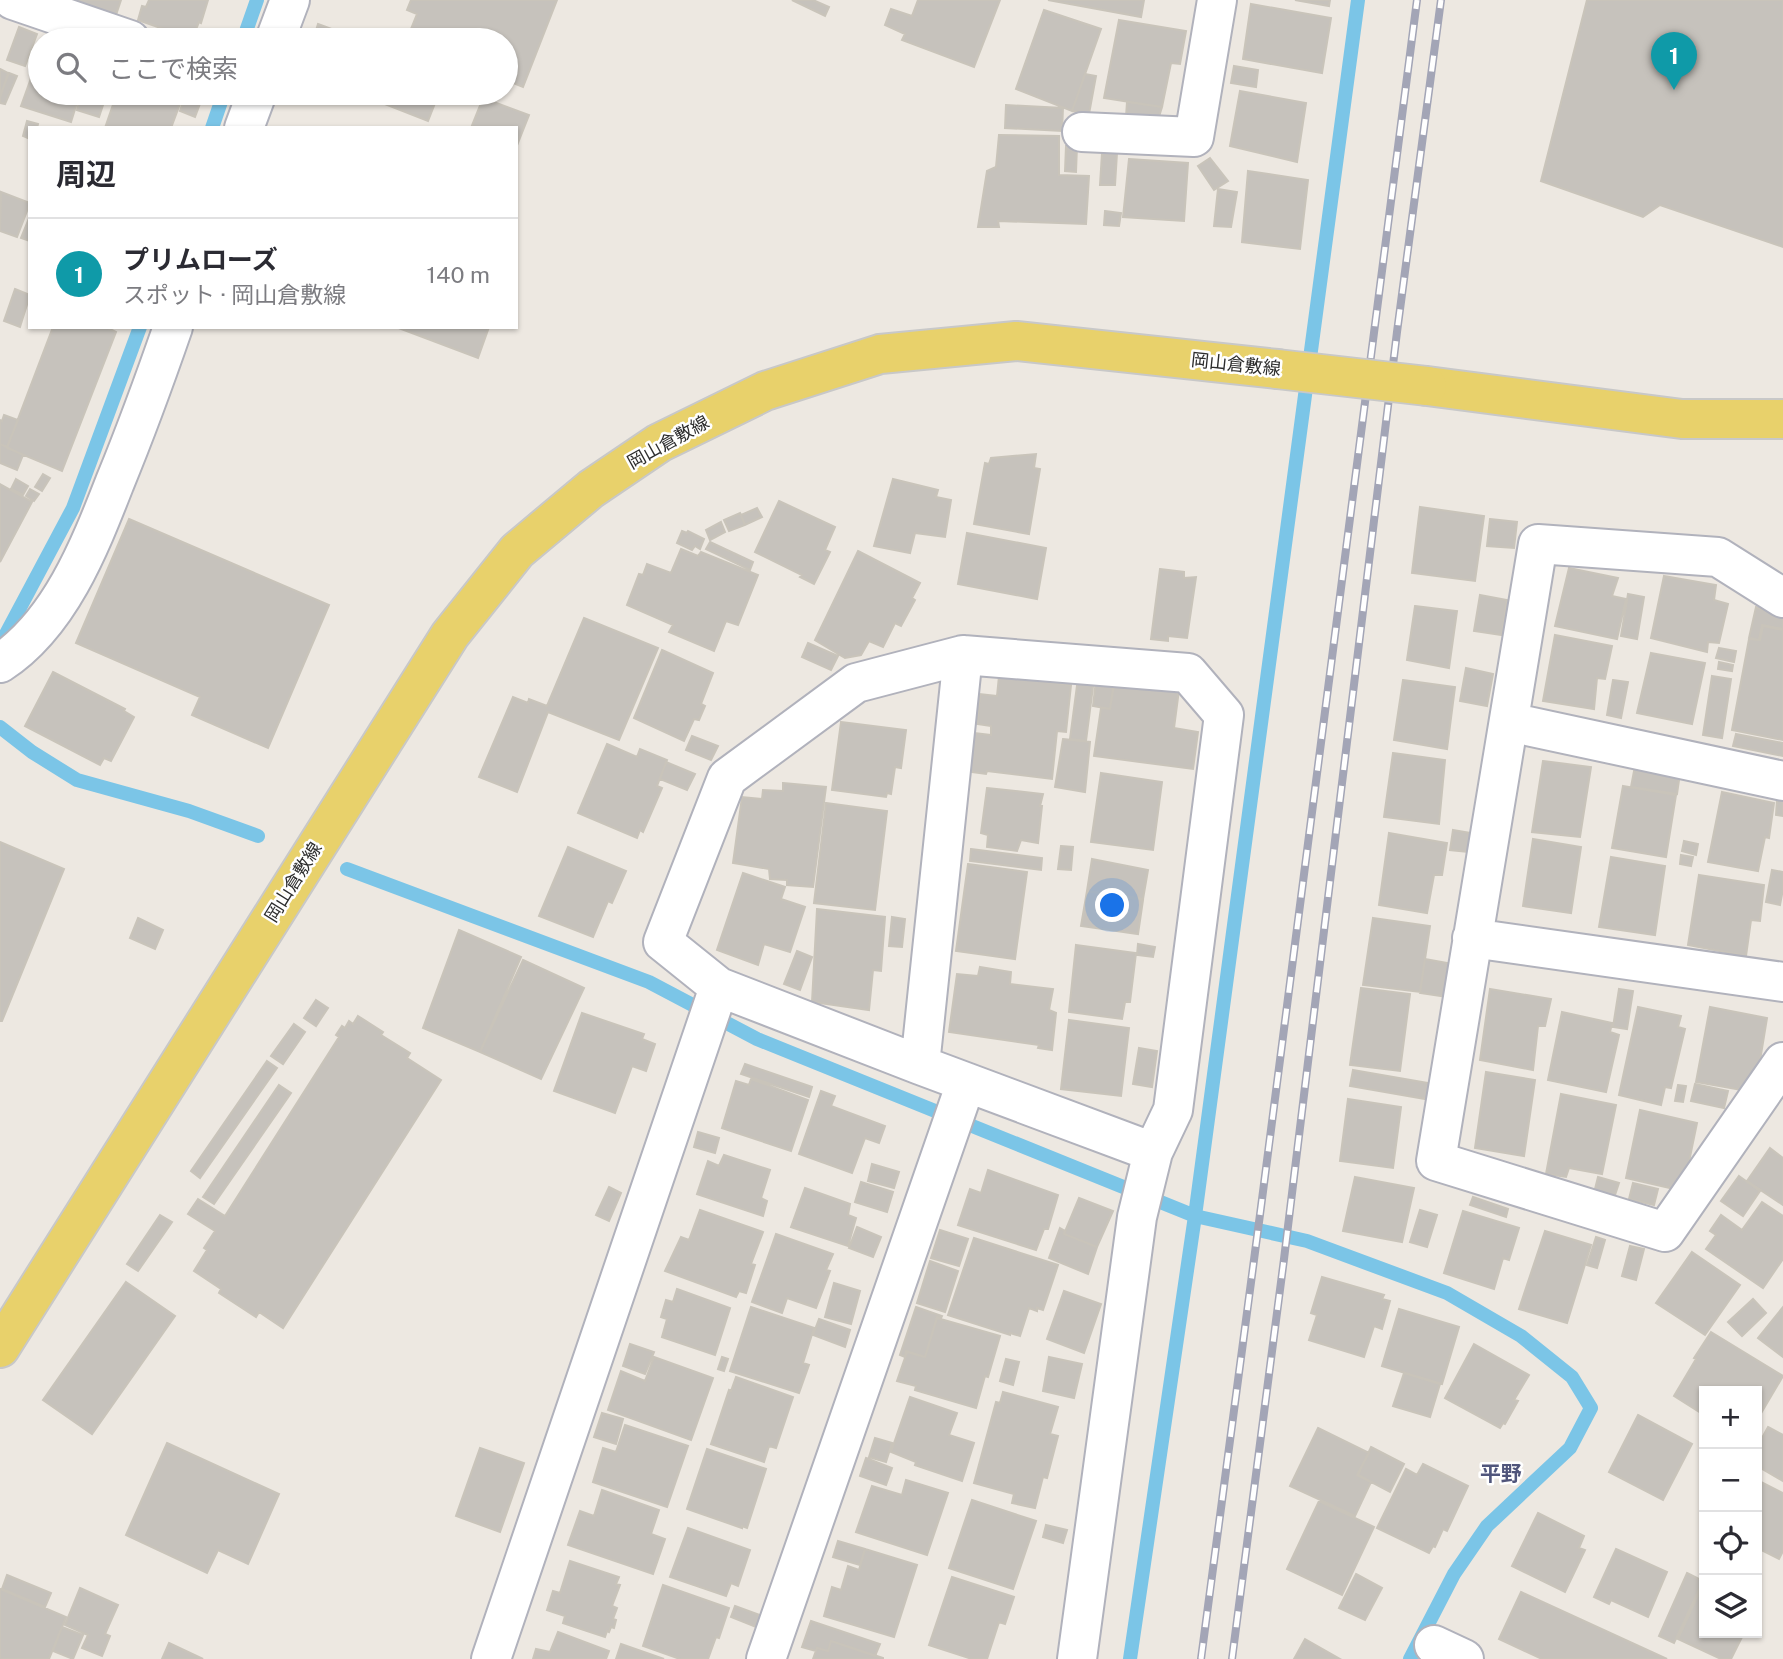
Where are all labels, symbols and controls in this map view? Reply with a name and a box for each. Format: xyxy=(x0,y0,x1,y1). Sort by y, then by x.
search box xyxy=(28,28,518,105)
pin: 1 xyxy=(1651,32,1697,90)
icon: search xyxy=(52,48,90,86)
text: ここで検索 xyxy=(108,53,238,84)
text: 周辺 xyxy=(56,156,116,192)
text: プリムローズ xyxy=(123,244,278,275)
text: 1 xyxy=(74,261,84,288)
text: 140 m xyxy=(427,261,490,288)
text: スポット · 岡山倉敷線 xyxy=(123,281,346,308)
street label: 岡山倉敷線 xyxy=(1190,349,1282,379)
street label: 岡山倉敷線 xyxy=(624,411,712,473)
street label: 岡山倉敷線 xyxy=(260,838,326,926)
your location xyxy=(1095,888,1129,922)
map controls xyxy=(1699,1386,1762,1638)
button: + xyxy=(1699,1386,1762,1449)
button: − xyxy=(1699,1449,1762,1512)
district label: 平野 xyxy=(1480,1461,1522,1486)
button: locate xyxy=(1699,1512,1762,1575)
button: layers xyxy=(1699,1575,1762,1638)

